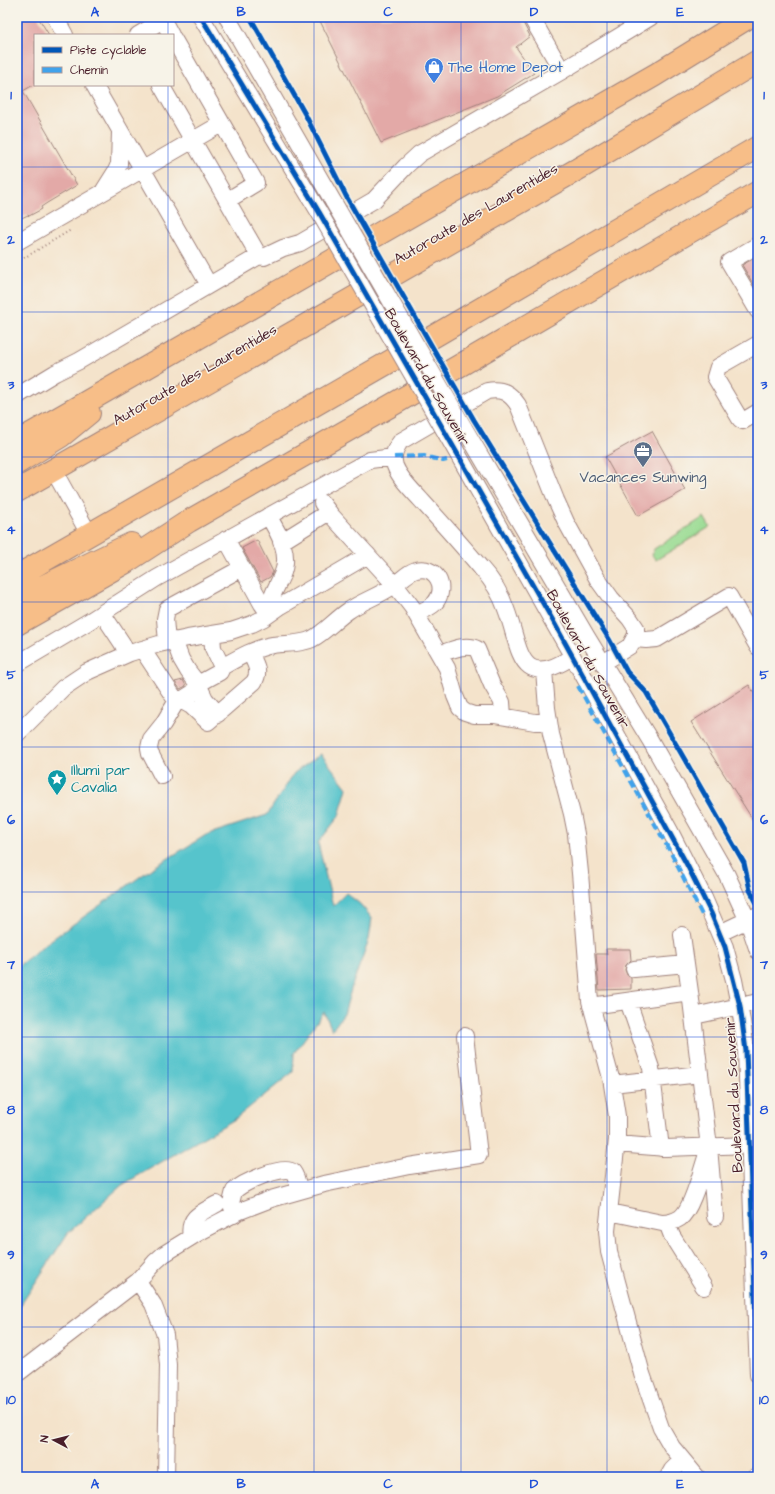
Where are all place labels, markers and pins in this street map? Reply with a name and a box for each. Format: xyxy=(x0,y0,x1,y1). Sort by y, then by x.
shop icon: The Home Depot xyxy=(423,56,445,84)
place label: The Home Depot xyxy=(448,57,563,78)
office icon: Vacances Sunwing xyxy=(632,440,654,468)
place label: Vacances Sunwing xyxy=(579,467,707,489)
place label: Illumi par Cavalia xyxy=(71,760,130,798)
place icon: Illumi par Cavalia xyxy=(46,768,68,796)

